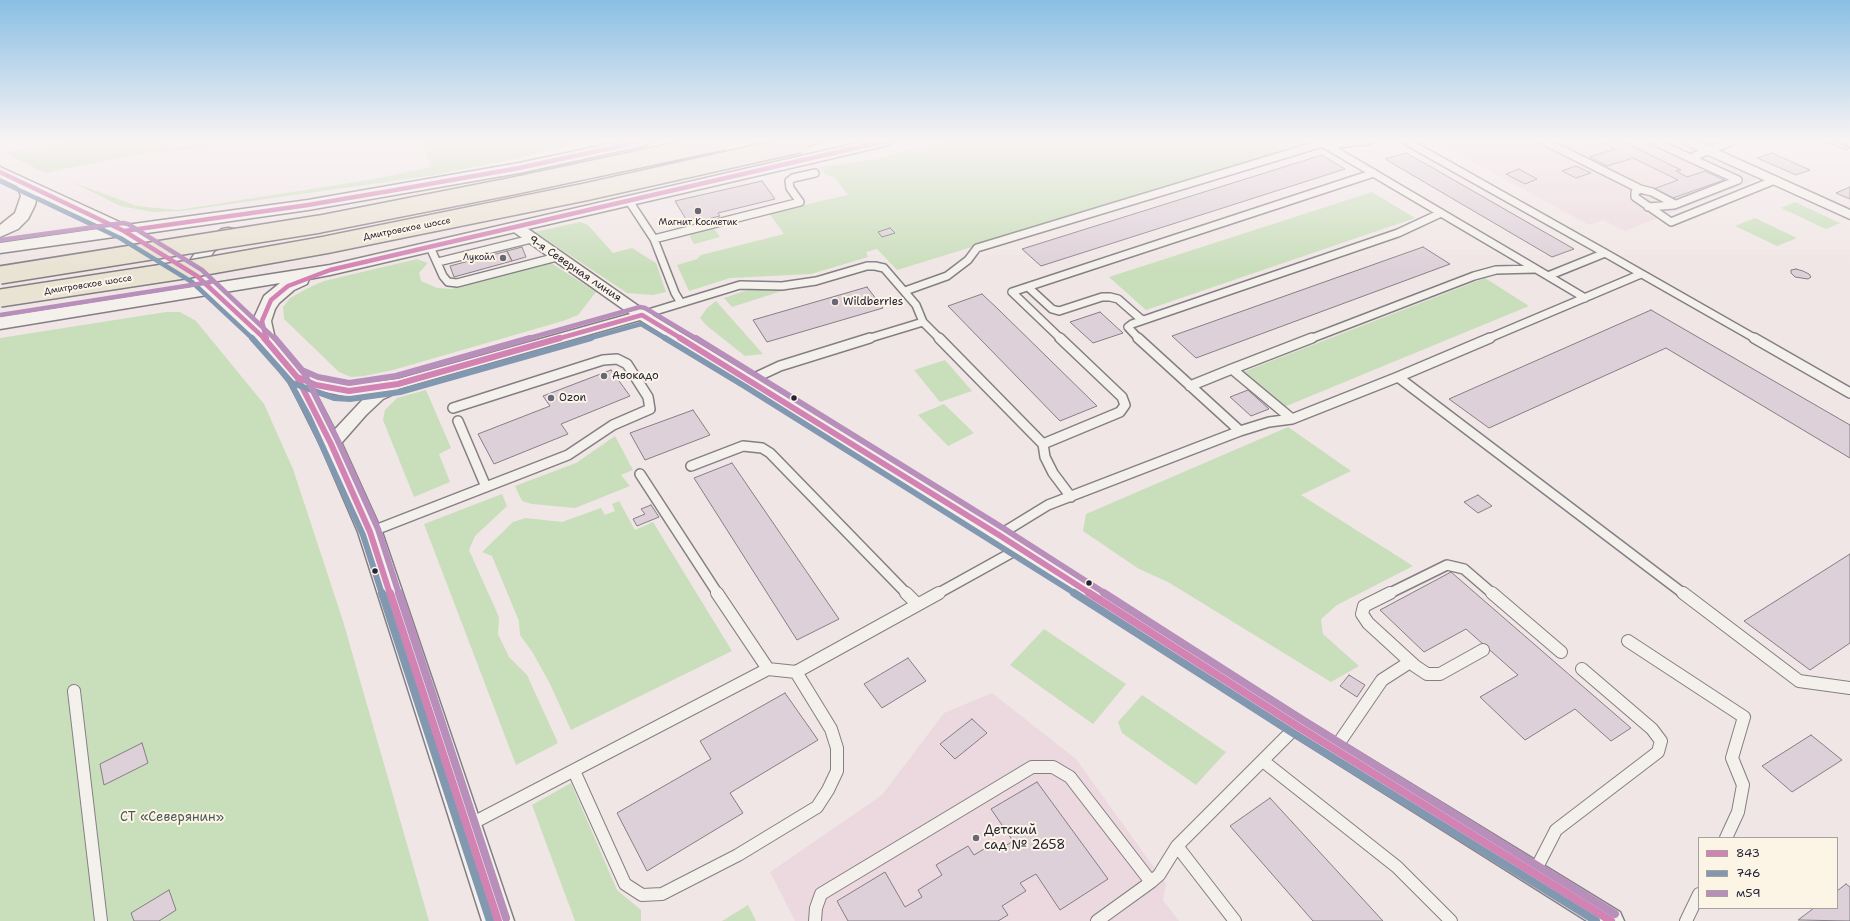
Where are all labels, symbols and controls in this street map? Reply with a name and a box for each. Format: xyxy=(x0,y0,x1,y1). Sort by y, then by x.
marker: Магнит Косметик xyxy=(693,206,703,216)
street label: Дмитровское шоссе xyxy=(362,215,452,243)
place label: Магнит Косметик xyxy=(659,218,737,228)
street label: 9-я Северная линия xyxy=(526,233,624,305)
place label: Лукойл xyxy=(463,253,495,263)
marker: Лукойл xyxy=(498,253,508,263)
street label: Дмитровское шоссе xyxy=(43,273,133,297)
place label: Wildberries xyxy=(843,295,903,309)
marker: Wildberries xyxy=(830,297,840,307)
place label: Авокадо xyxy=(612,369,659,383)
marker: Авокадо xyxy=(599,371,609,381)
place label: Ozon xyxy=(559,391,586,405)
marker: Ozon xyxy=(546,393,556,403)
unlabelled marker xyxy=(789,393,799,403)
unlabelled marker xyxy=(370,566,380,576)
unlabelled marker xyxy=(1084,578,1094,588)
park label: СТ «Северянин» xyxy=(120,810,224,826)
place label: Детский сад № 2658 xyxy=(984,823,1065,854)
marker: Детский сад № 2658 xyxy=(971,833,981,843)
legend xyxy=(1698,837,1838,909)
text: 843 xyxy=(1736,845,1760,861)
text: 746 xyxy=(1736,865,1760,881)
text: м59 xyxy=(1736,885,1761,901)

